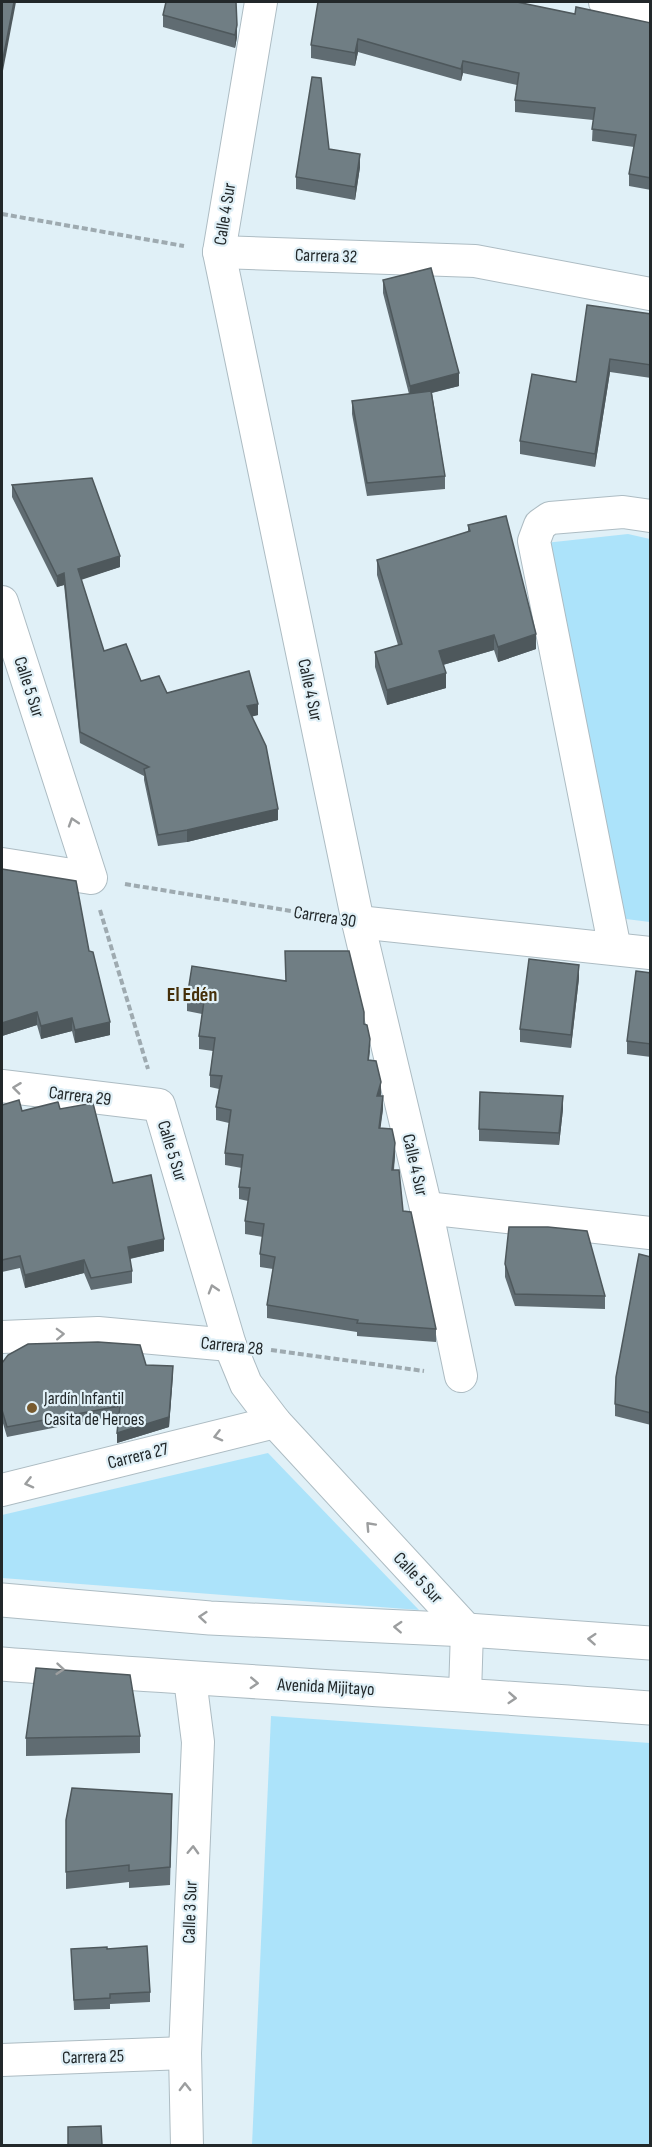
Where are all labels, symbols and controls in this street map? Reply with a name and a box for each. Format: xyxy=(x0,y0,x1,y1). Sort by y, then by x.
street label: Calle 4 Sur xyxy=(210,181,240,247)
street label: Carrera 32 xyxy=(295,244,357,268)
street label: Calle 5 Sur xyxy=(9,654,49,720)
street label: Calle 4 Sur xyxy=(293,657,327,723)
one-way arrow xyxy=(68,817,80,828)
street label: Carrera 30 xyxy=(292,902,358,932)
district label: El Edén xyxy=(167,983,217,1007)
street label: Carrera 29 xyxy=(48,1082,112,1110)
one-way arrow xyxy=(13,1083,22,1095)
street label: Calle 5 Sur xyxy=(153,1118,191,1184)
street label: Calle 4 Sur xyxy=(398,1132,432,1198)
one-way arrow xyxy=(208,1284,220,1295)
one-way arrow xyxy=(55,1328,64,1341)
street label: Carrera 28 xyxy=(200,1332,264,1360)
place label: Jardín Infantil Casita de Heroes xyxy=(43,1388,144,1430)
marker: Jardín Infantil Casita de Heroes xyxy=(25,1401,39,1415)
one-way arrow xyxy=(213,1429,223,1442)
street label: Carrera 27 xyxy=(105,1438,171,1474)
one-way arrow xyxy=(24,1476,34,1489)
one-way arrow xyxy=(366,1522,377,1532)
street label: Calle 5 Sur xyxy=(389,1548,447,1608)
one-way arrow xyxy=(198,1611,207,1624)
one-way arrow xyxy=(393,1621,402,1634)
one-way arrow xyxy=(588,1633,597,1646)
one-way arrow xyxy=(55,1662,64,1675)
street label: Avenida Mijitayo xyxy=(276,1674,375,1700)
one-way arrow xyxy=(250,1676,259,1689)
one-way arrow xyxy=(507,1691,516,1704)
one-way arrow xyxy=(187,1846,200,1855)
street label: Calle 3 Sur xyxy=(178,1880,202,1944)
street label: Carrera 25 xyxy=(62,2045,124,2069)
one-way arrow xyxy=(179,2083,192,2092)

